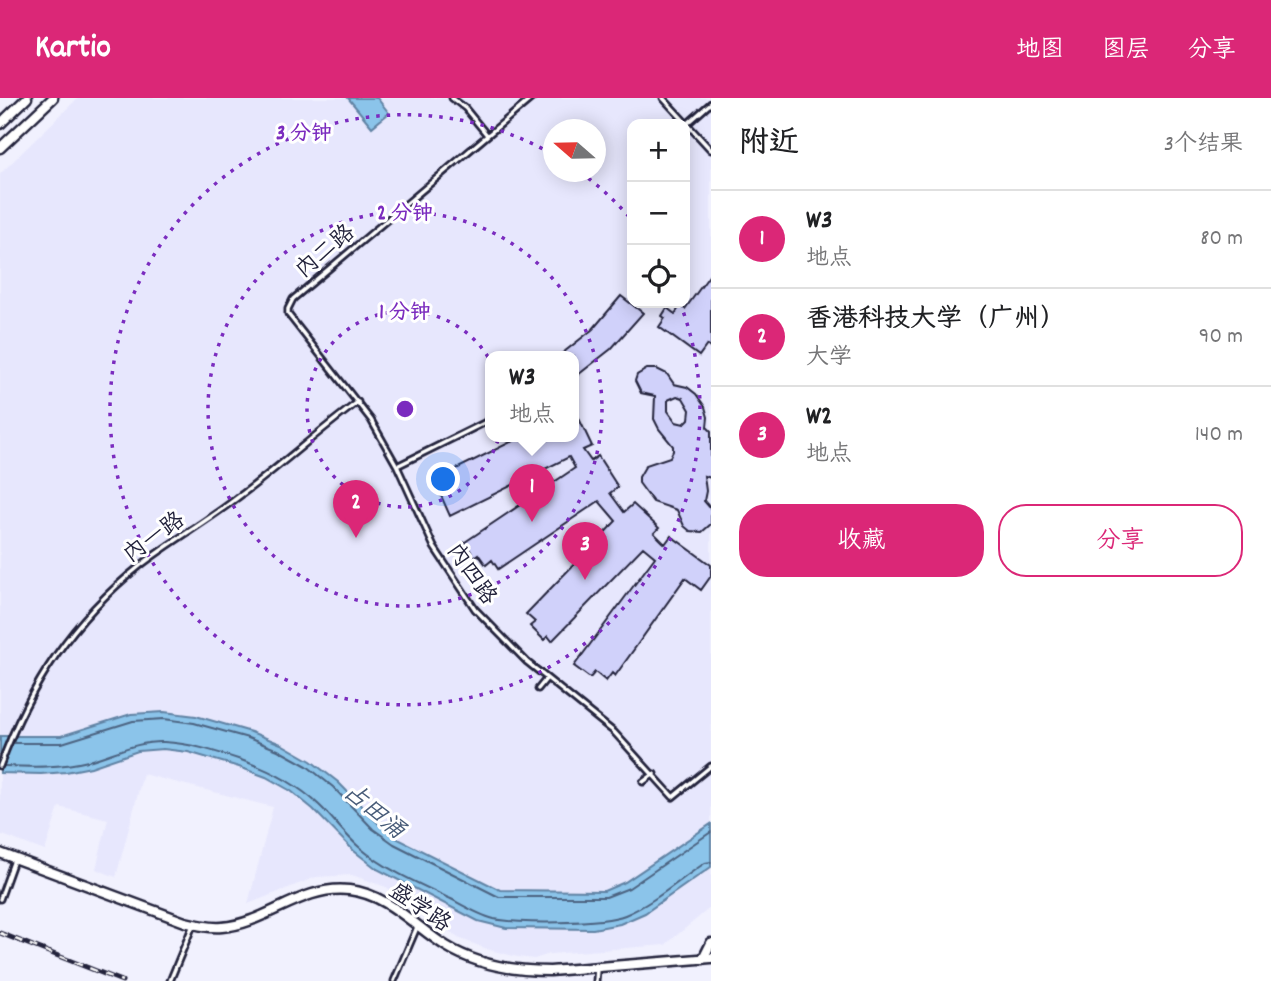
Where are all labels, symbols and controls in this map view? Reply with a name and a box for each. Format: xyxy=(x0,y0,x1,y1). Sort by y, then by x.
text: Kartio xyxy=(35,26,111,73)
text: 地图 xyxy=(1016,34,1064,68)
text: 图层 xyxy=(1102,34,1150,68)
text: 分享 xyxy=(1188,34,1236,68)
north arrow xyxy=(543,119,606,182)
map controls xyxy=(627,119,690,308)
button: + xyxy=(627,119,690,182)
text: 3 分钟 xyxy=(276,120,332,150)
text: 附近 xyxy=(739,124,799,167)
text: 3个结果 xyxy=(1164,129,1243,162)
button: − xyxy=(627,182,690,245)
text: 2 分钟 xyxy=(377,200,433,230)
text: W3 xyxy=(806,203,832,240)
street label: 内二路 xyxy=(289,218,363,287)
text: 1 xyxy=(759,223,765,256)
text: 80 m xyxy=(1200,223,1243,256)
text: 地点 xyxy=(806,243,852,276)
button: locate xyxy=(627,245,690,308)
text: 1 分钟 xyxy=(379,299,431,329)
text: 香港科技大学（广州） xyxy=(806,302,1066,339)
text: 2 xyxy=(757,321,767,354)
text: 90 m xyxy=(1199,321,1243,354)
text: 大学 xyxy=(806,342,852,375)
popup xyxy=(485,351,579,442)
text: W3 xyxy=(509,360,535,397)
centre of rings xyxy=(393,397,417,421)
text: W2 xyxy=(806,399,832,436)
text: 地点 xyxy=(509,400,555,433)
text: 3 xyxy=(757,419,767,452)
text: 140 m xyxy=(1195,419,1243,452)
text: 地点 xyxy=(806,439,852,472)
your location xyxy=(426,462,460,496)
pin: 1 xyxy=(509,464,555,522)
pin: 2 xyxy=(333,480,379,538)
button: 收藏 xyxy=(739,504,984,577)
button: 分享 xyxy=(998,504,1243,577)
street label: 内一路 xyxy=(117,505,193,572)
pin: 3 xyxy=(562,522,608,580)
street label: 内四路 xyxy=(437,537,503,613)
water label: 占田涌 xyxy=(335,776,412,849)
street label: 盛学路 xyxy=(381,876,457,942)

